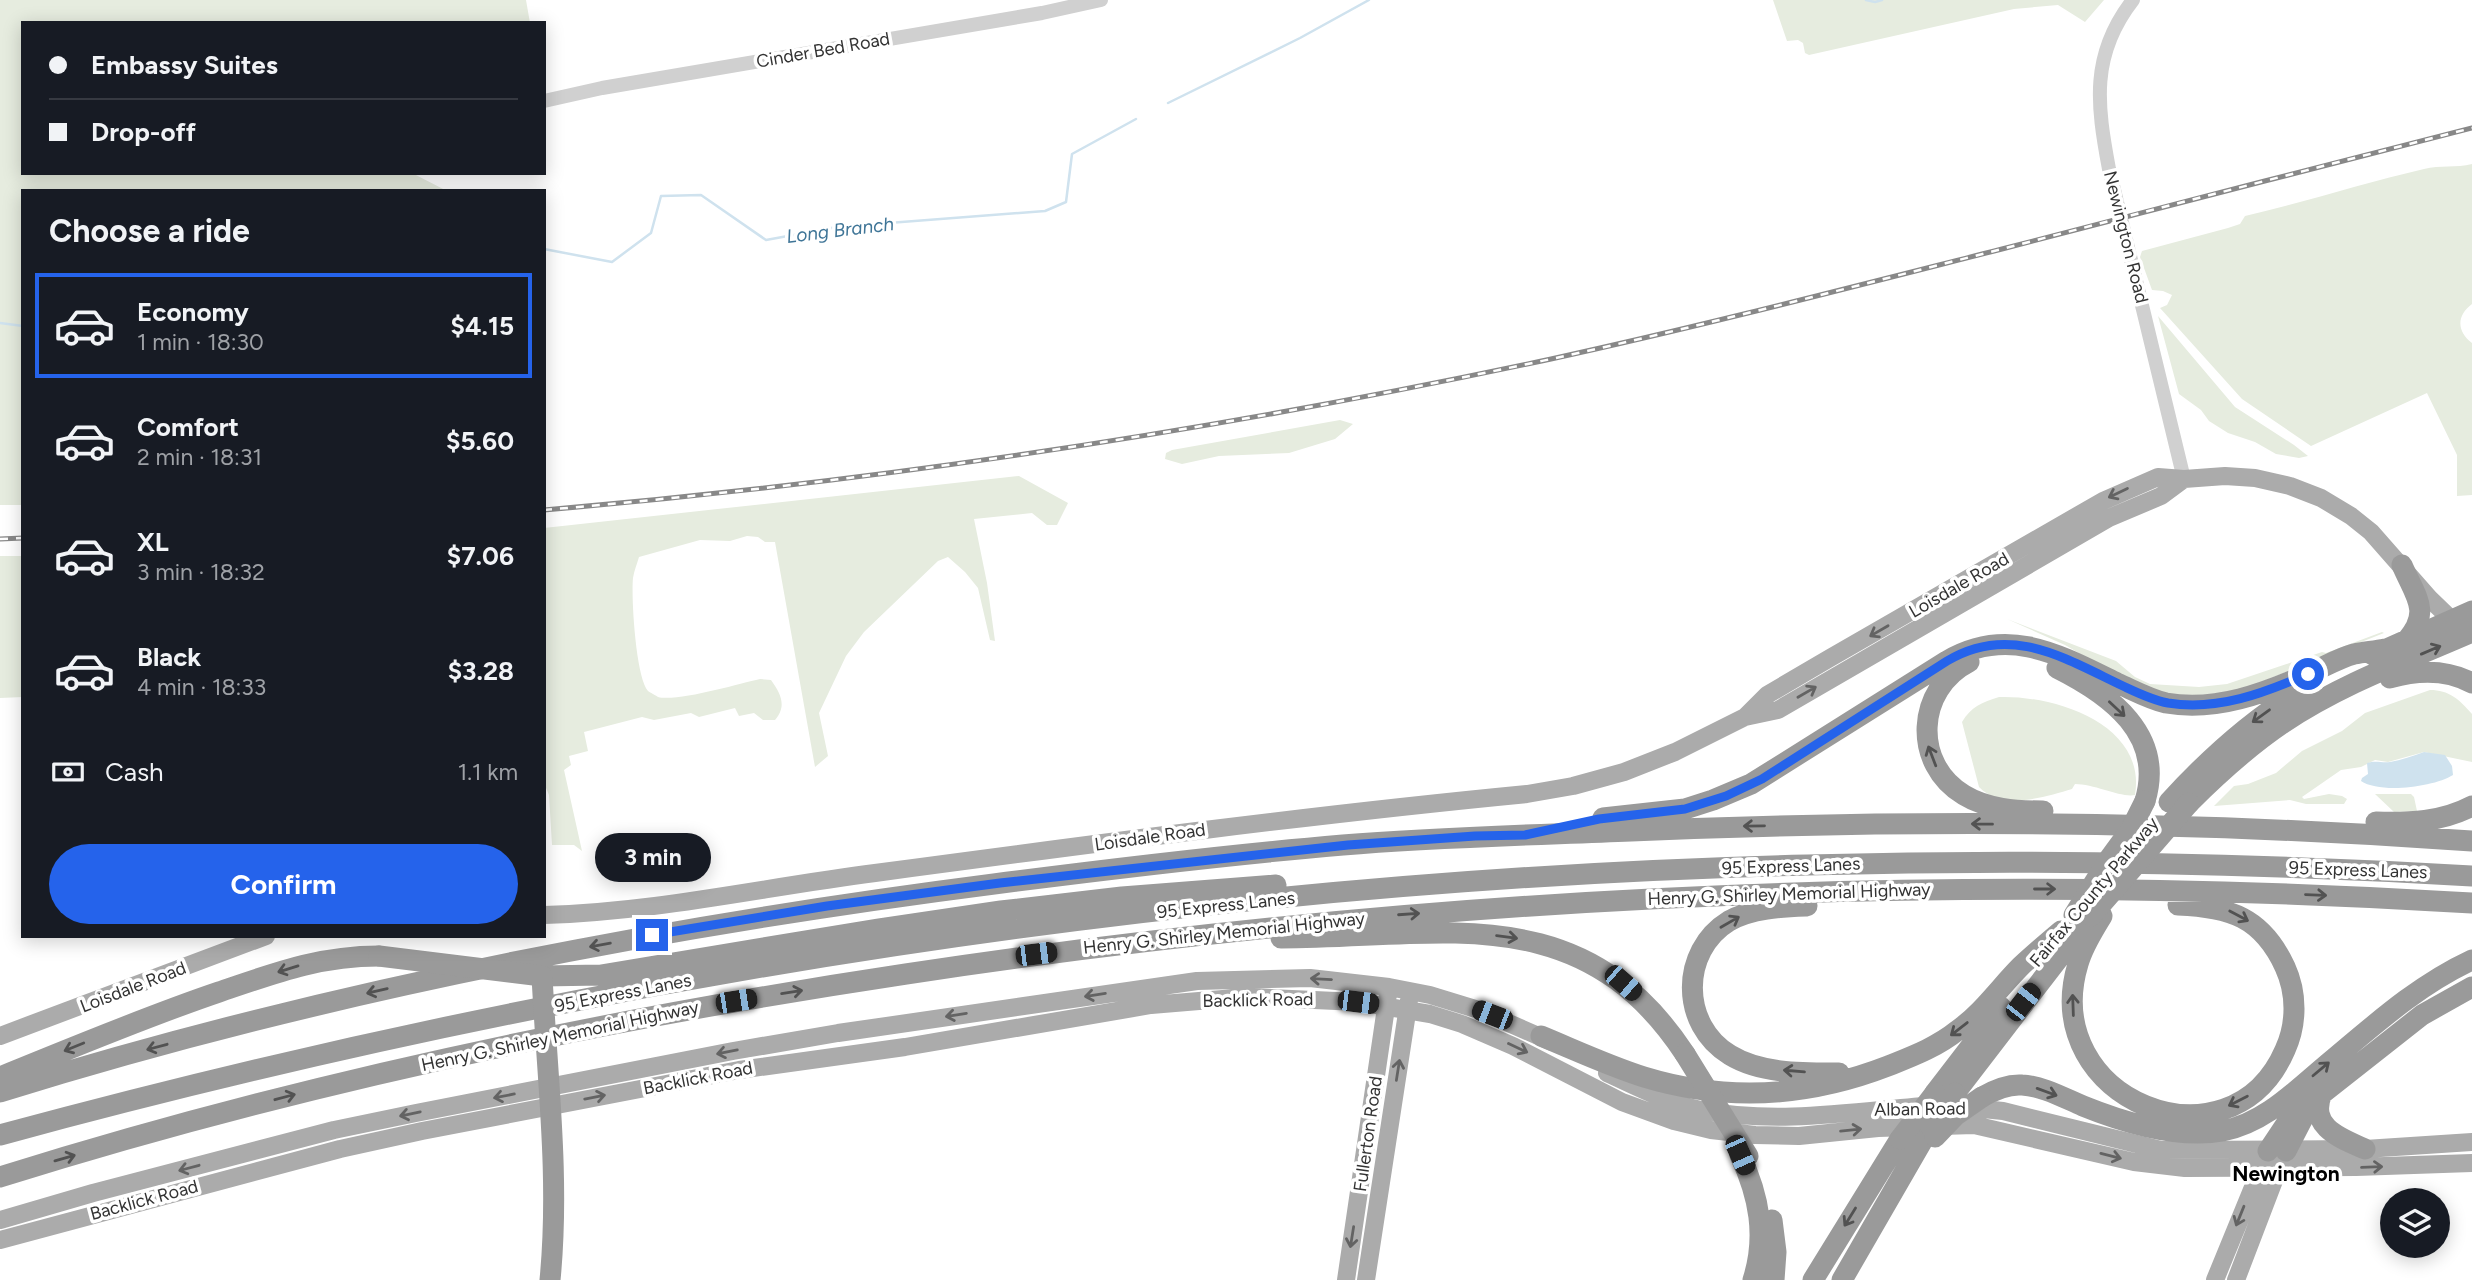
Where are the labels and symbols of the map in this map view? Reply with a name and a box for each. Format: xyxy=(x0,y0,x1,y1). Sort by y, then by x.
street label: Cinder Bed Road xyxy=(754,27,892,73)
street label: Newington Road xyxy=(2099,169,2153,305)
water label: Long Branch xyxy=(785,212,895,248)
one-way arrow xyxy=(2108,487,2129,501)
street label: Loisdale Road xyxy=(1905,548,2013,622)
one-way arrow xyxy=(1869,624,1889,638)
one-way arrow xyxy=(2420,643,2441,656)
route start xyxy=(2292,658,2324,690)
one-way arrow xyxy=(1797,685,1817,699)
one-way arrow xyxy=(2108,701,2125,718)
one-way arrow xyxy=(2252,709,2271,724)
one-way arrow xyxy=(1925,746,1938,767)
street label: Fairfax County Parkway xyxy=(2025,812,2163,971)
one-way arrow xyxy=(1971,817,1994,831)
street label: Loisdale Road xyxy=(1093,818,1207,856)
one-way arrow xyxy=(1743,820,1766,833)
callout: 3 min xyxy=(594,834,710,883)
street label: 95 Express Lanes xyxy=(1721,853,1861,879)
street label: 95 Express Lanes xyxy=(2288,857,2428,883)
street label: Henry G. Shirley Memorial Highway xyxy=(1647,878,1931,910)
one-way arrow xyxy=(2033,882,2056,896)
street label: 95 Express Lanes xyxy=(1156,887,1296,923)
one-way arrow xyxy=(2304,888,2327,901)
street label: Henry G. Shirley Memorial Highway xyxy=(1082,907,1367,959)
one-way arrow xyxy=(1397,907,1420,920)
one-way arrow xyxy=(2228,910,2248,924)
one-way arrow xyxy=(1719,915,1739,929)
route end xyxy=(636,919,668,951)
one-way arrow xyxy=(1496,931,1518,944)
one-way arrow xyxy=(589,939,612,952)
car xyxy=(1014,941,1059,967)
street label: Loisdale Road xyxy=(77,957,189,1017)
car xyxy=(1601,961,1646,1005)
one-way arrow xyxy=(277,964,299,977)
street label: 95 Express Lanes xyxy=(553,969,693,1017)
one-way arrow xyxy=(1310,972,1333,985)
car xyxy=(2002,979,2045,1025)
one-way arrow xyxy=(367,985,389,998)
one-way arrow xyxy=(780,985,803,998)
car xyxy=(714,987,759,1015)
street label: Backlick Road xyxy=(1202,988,1314,1012)
one-way arrow xyxy=(1084,989,1107,1002)
car xyxy=(1336,989,1381,1015)
one-way arrow xyxy=(2066,994,2079,1017)
street label: Henry G. Shirley Memorial Highway xyxy=(419,996,701,1076)
car xyxy=(1469,998,1516,1032)
one-way arrow xyxy=(945,1009,968,1022)
one-way arrow xyxy=(1951,1022,1969,1037)
one-way arrow xyxy=(146,1041,169,1054)
one-way arrow xyxy=(64,1042,85,1055)
one-way arrow xyxy=(1507,1042,1528,1055)
one-way arrow xyxy=(716,1046,739,1060)
street label: Backlick Road xyxy=(641,1057,755,1099)
one-way arrow xyxy=(1392,1059,1405,1082)
one-way arrow xyxy=(2312,1061,2330,1076)
one-way arrow xyxy=(1783,1064,1806,1077)
street label: Fullerton Road xyxy=(1349,1075,1387,1193)
one-way arrow xyxy=(2035,1086,2057,1099)
one-way arrow xyxy=(493,1089,516,1103)
one-way arrow xyxy=(273,1090,295,1103)
one-way arrow xyxy=(583,1090,606,1104)
one-way arrow xyxy=(2228,1095,2249,1109)
street label: Alban Road xyxy=(1874,1097,1966,1121)
one-way arrow xyxy=(399,1108,422,1122)
one-way arrow xyxy=(1839,1124,1862,1137)
car xyxy=(1722,1132,1759,1178)
one-way arrow xyxy=(54,1150,76,1163)
one-way arrow xyxy=(2099,1150,2121,1163)
one-way arrow xyxy=(2360,1160,2383,1173)
district label: Newington xyxy=(2232,1161,2340,1186)
one-way arrow xyxy=(178,1162,201,1175)
street label: Backlick Road xyxy=(87,1175,201,1225)
one-way arrow xyxy=(2233,1205,2246,1227)
one-way arrow xyxy=(1843,1207,1857,1227)
one-way arrow xyxy=(1346,1225,1359,1248)

